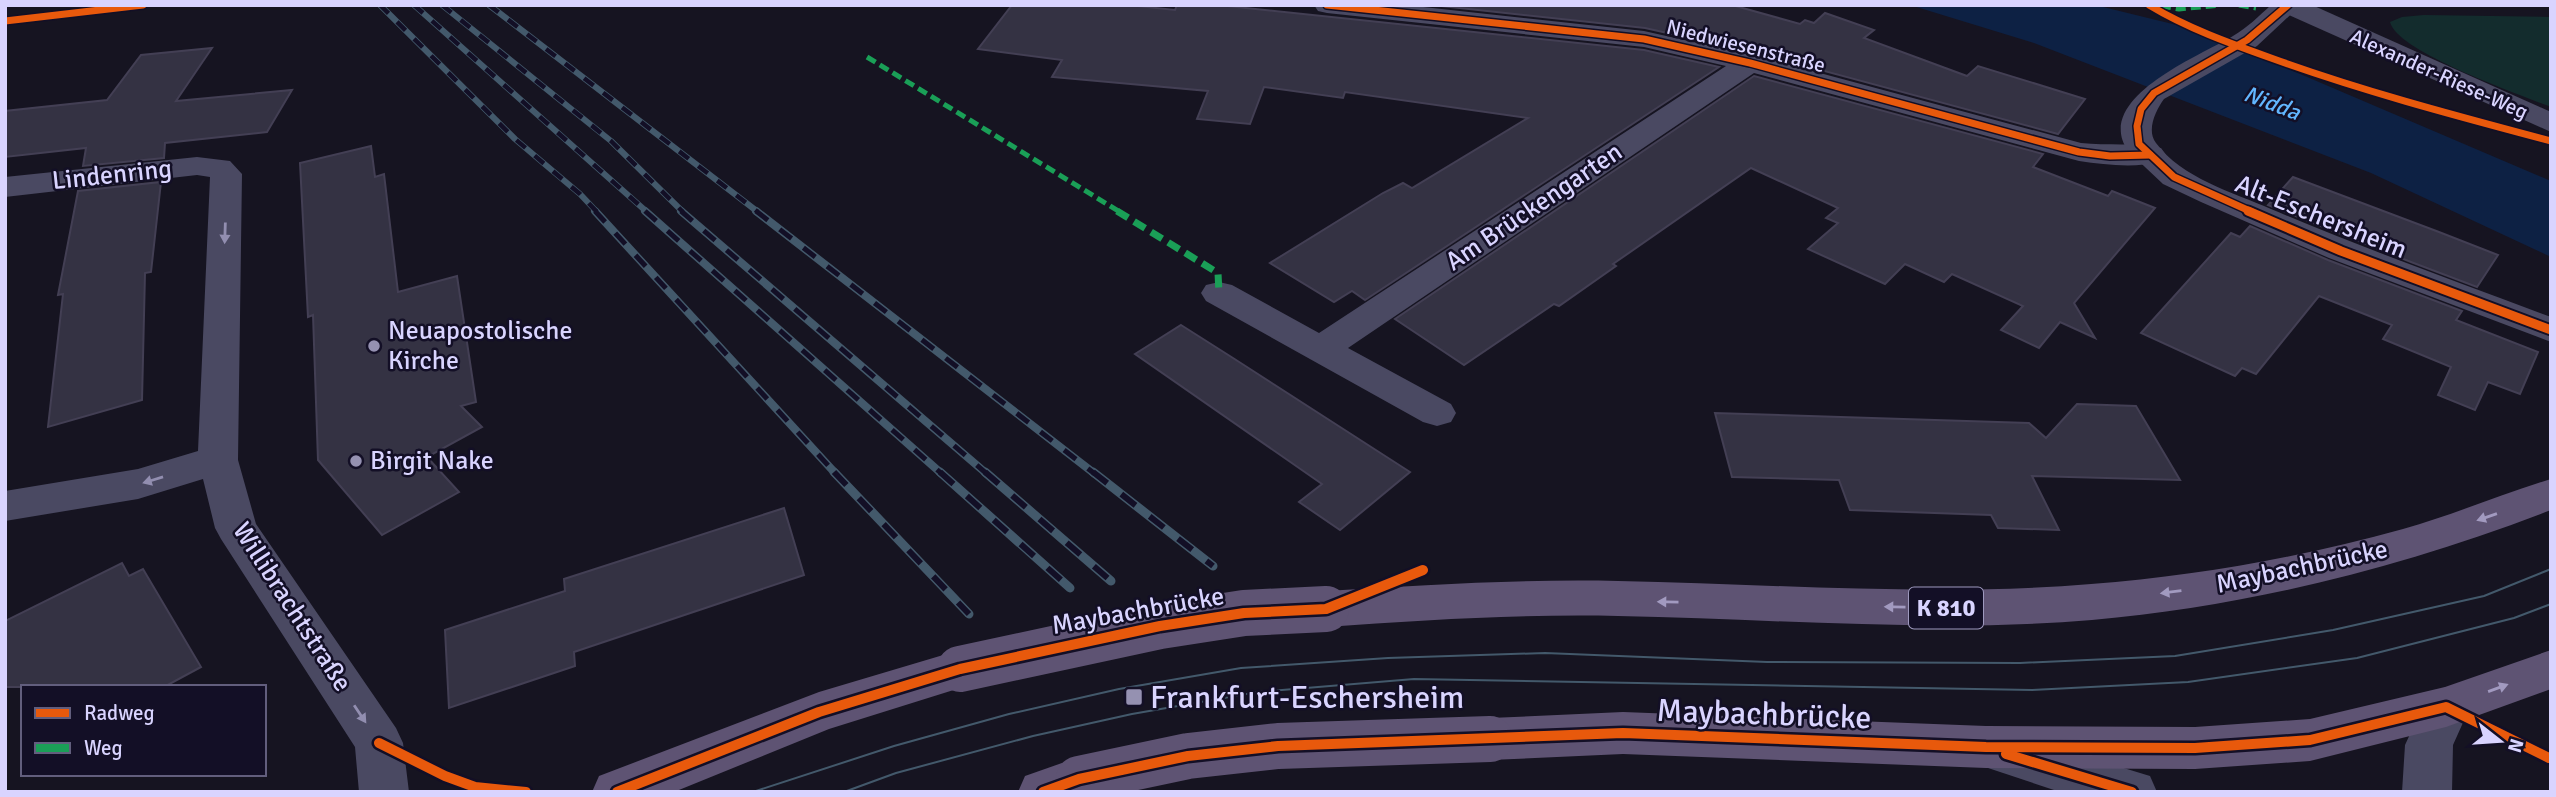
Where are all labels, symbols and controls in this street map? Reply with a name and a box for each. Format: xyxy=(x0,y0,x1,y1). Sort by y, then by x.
street label: Niedwiesenstraße xyxy=(1664,14,1828,78)
street label: Alexander-Riese-Weg xyxy=(2346,23,2532,125)
water label: Nidda xyxy=(2240,79,2305,127)
street label: Am Brückengarten xyxy=(1439,136,1629,278)
street label: Lindenring xyxy=(51,153,173,197)
street label: Alt-Eschersheim xyxy=(2230,168,2412,266)
one-way arrow xyxy=(219,222,230,244)
place label: Neuapostolische Kirche xyxy=(388,315,573,377)
marker: Neuapostolische Kirche xyxy=(366,338,382,354)
place label: Birgit Nake xyxy=(370,445,494,477)
marker: Birgit Nake xyxy=(348,453,364,469)
one-way arrow xyxy=(142,475,163,485)
one-way arrow xyxy=(2476,512,2497,523)
street label: Willibrachtstraße xyxy=(225,516,359,698)
street label: Maybachbrücke xyxy=(2213,533,2391,601)
street label: Maybachbrücke xyxy=(1049,580,1227,642)
one-way arrow xyxy=(2160,586,2182,597)
road number: K 810 xyxy=(1909,588,1983,628)
one-way arrow xyxy=(1656,596,1678,607)
one-way arrow xyxy=(1884,602,1906,613)
place label: Frankfurt-Eschersheim xyxy=(1150,678,1464,717)
one-way arrow xyxy=(2488,682,2509,693)
legend xyxy=(21,685,266,776)
marker: Frankfurt-Eschersheim xyxy=(1124,687,1144,707)
street label: Maybachbrücke xyxy=(1656,691,1872,737)
text: Radweg xyxy=(84,700,155,726)
one-way arrow xyxy=(353,705,367,723)
north arrow xyxy=(2465,706,2535,776)
text: Weg xyxy=(84,735,123,761)
text: N xyxy=(2502,736,2529,756)

